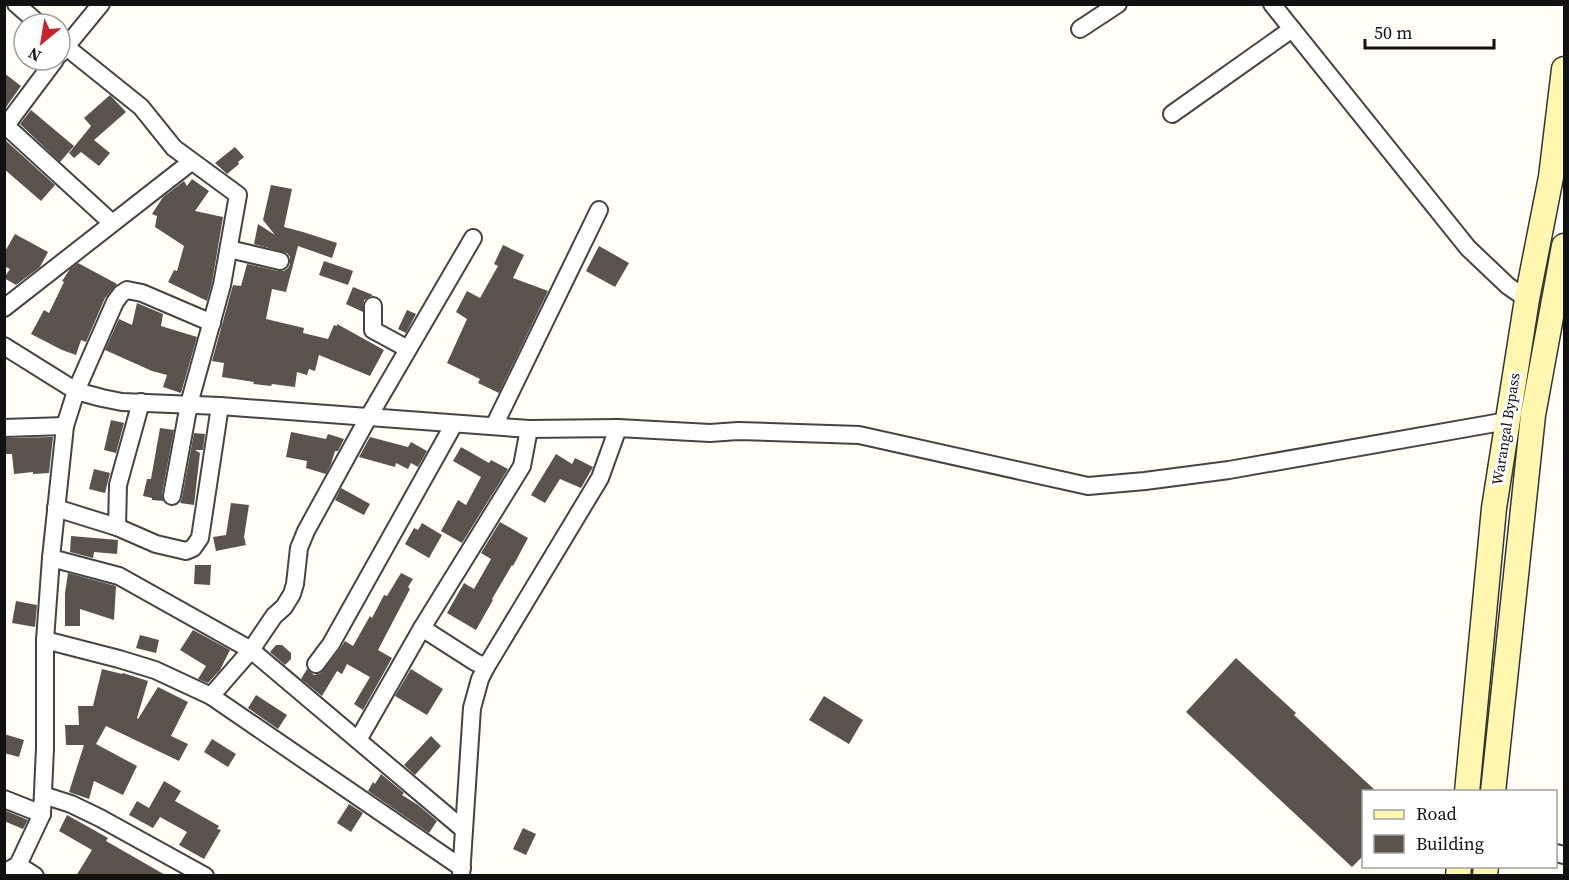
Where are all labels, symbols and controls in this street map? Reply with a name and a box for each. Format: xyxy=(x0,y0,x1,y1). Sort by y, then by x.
north arrow xyxy=(12,12,72,72)
scale bar xyxy=(1365,12,1494,50)
text: 50 m xyxy=(1374,20,1412,45)
text: N xyxy=(24,42,45,67)
street label: Warangal Bypass xyxy=(1486,371,1525,486)
legend xyxy=(1362,790,1557,868)
text: Road xyxy=(1416,801,1457,826)
text: Building xyxy=(1416,831,1484,856)

